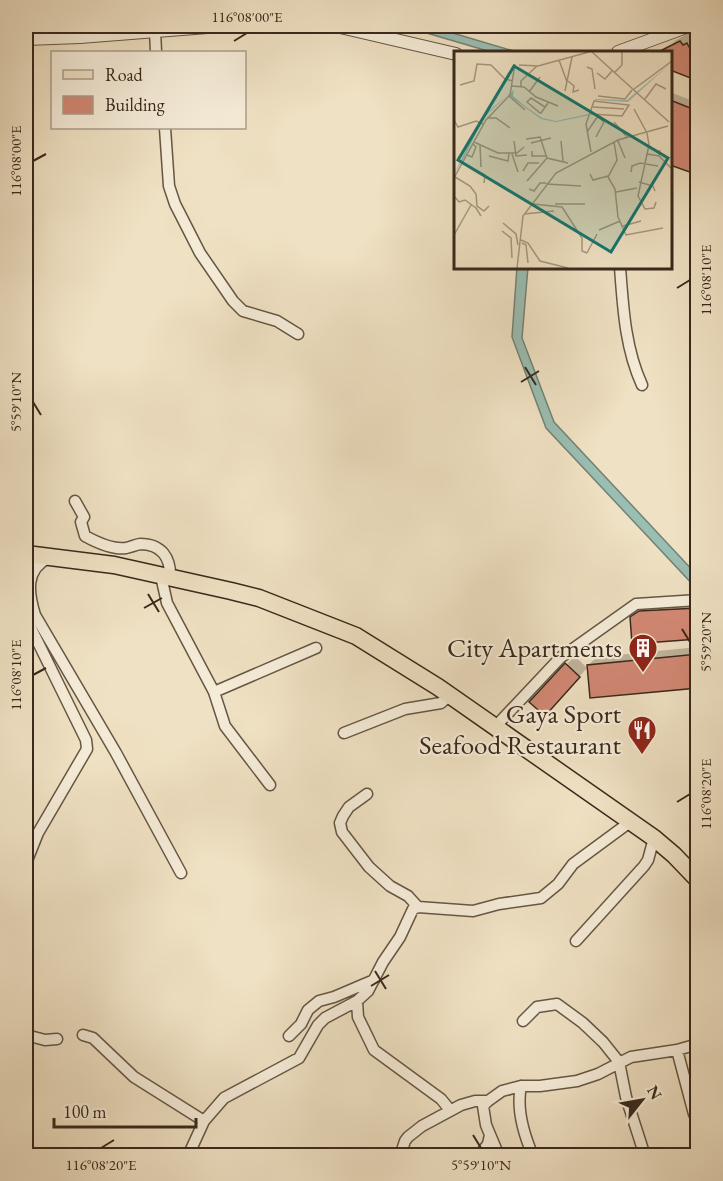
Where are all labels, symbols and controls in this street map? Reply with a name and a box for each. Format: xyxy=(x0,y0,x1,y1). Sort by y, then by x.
text: 116°08'00"E xyxy=(211,7,283,26)
legend xyxy=(51,51,246,129)
inset map xyxy=(454,51,672,268)
text: Road xyxy=(105,63,144,86)
text: Building xyxy=(105,93,165,116)
text: 116°08'00"E xyxy=(6,125,25,197)
text: 116°08'10"E xyxy=(696,244,715,316)
text: 5°59'10"N xyxy=(6,372,25,432)
text: 5°59'20"N xyxy=(696,612,715,672)
place label: City Apartments xyxy=(447,630,622,665)
building icon: City Apartments xyxy=(627,632,659,674)
text: 116°08'10"E xyxy=(6,639,25,711)
place label: Gaya Sport Seafood Restaurant xyxy=(419,696,622,762)
restaurant icon: Gaya Sport Seafood Restaurant xyxy=(626,714,658,756)
text: 116°08'20"E xyxy=(696,758,715,830)
north arrow xyxy=(612,1070,672,1130)
text: N xyxy=(642,1082,667,1104)
scale bar xyxy=(54,1091,196,1129)
text: 100 m xyxy=(63,1100,107,1123)
text: 116°08'20"E xyxy=(65,1155,137,1174)
text: 5°59'10"N xyxy=(451,1155,511,1174)

